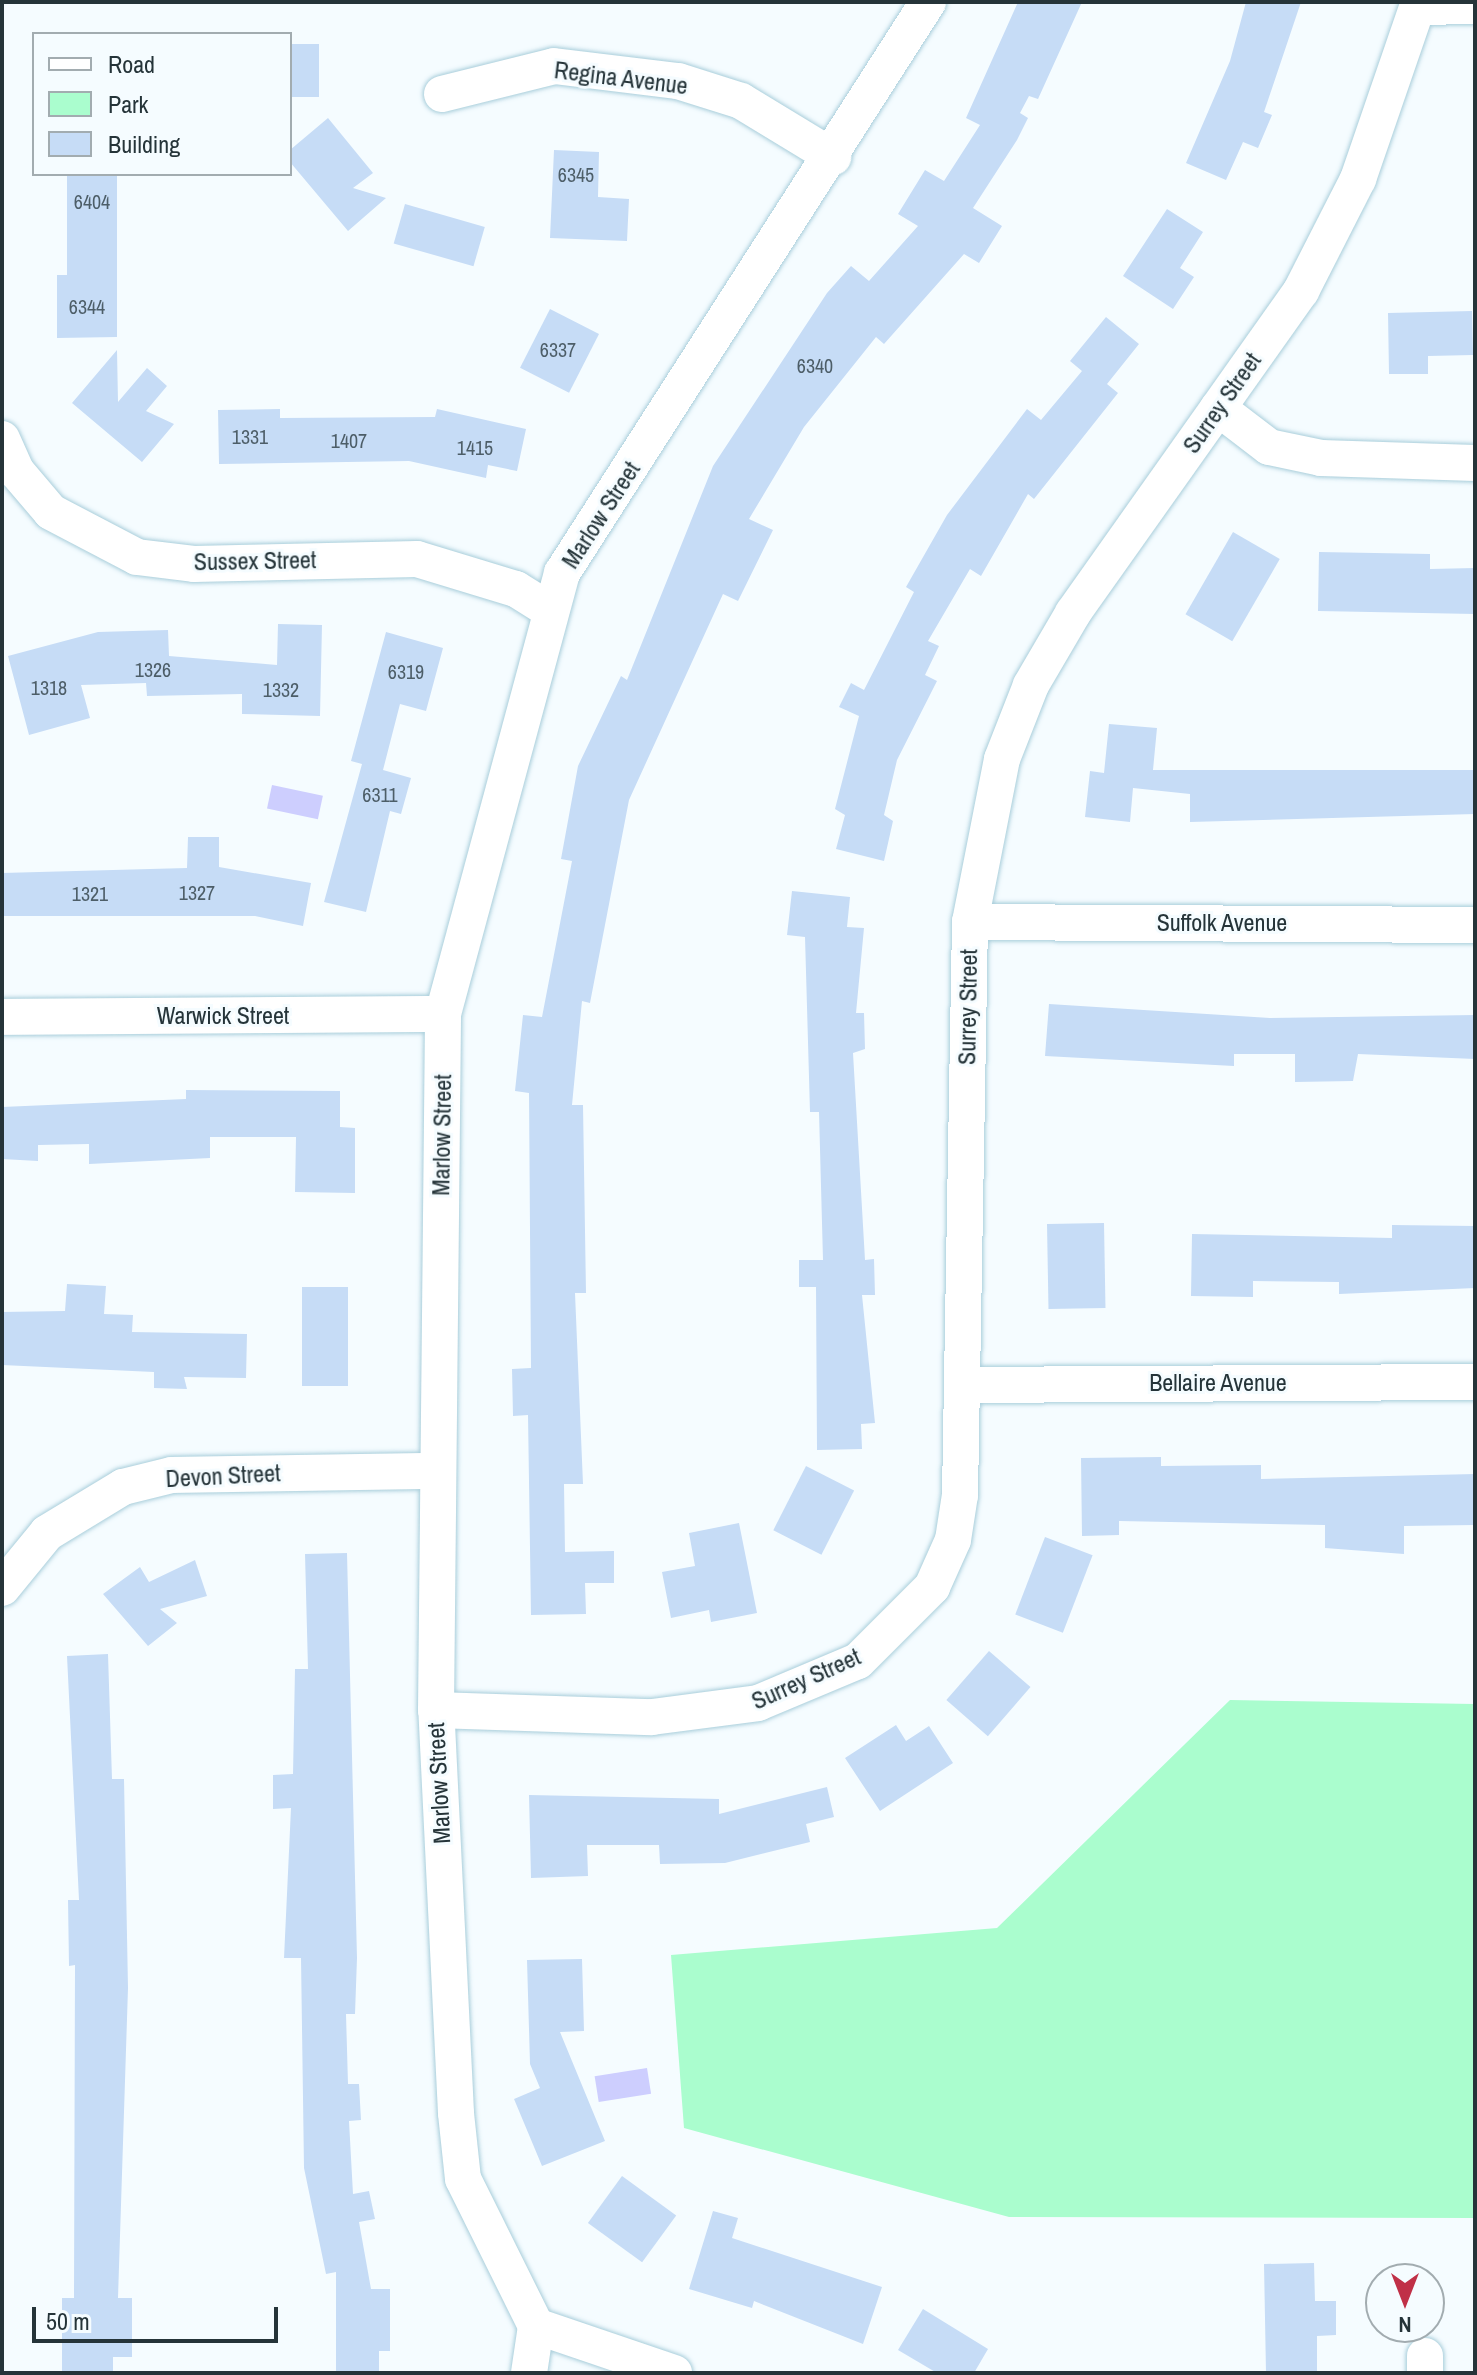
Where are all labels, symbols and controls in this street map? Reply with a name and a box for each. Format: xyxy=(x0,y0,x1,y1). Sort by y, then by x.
legend xyxy=(32,32,292,176)
text: Road xyxy=(108,48,155,80)
street label: Regina Avenue xyxy=(552,55,690,101)
text: Park xyxy=(108,88,148,120)
text: Building xyxy=(108,128,180,160)
house number: 6345 xyxy=(558,162,594,186)
house number: 6404 xyxy=(74,189,110,213)
house number: 6344 xyxy=(69,294,105,318)
house number: 6337 xyxy=(540,337,576,361)
street label: Surrey Street xyxy=(1177,347,1267,459)
house number: 6340 xyxy=(797,353,833,377)
house number: 1331 xyxy=(232,424,268,448)
house number: 1407 xyxy=(331,428,367,452)
house number: 1415 xyxy=(457,435,493,459)
street label: Marlow Street xyxy=(556,456,646,574)
street label: Sussex Street xyxy=(193,546,317,576)
house number: 1326 xyxy=(135,657,171,681)
house number: 6319 xyxy=(388,659,424,683)
house number: 1318 xyxy=(31,675,67,699)
house number: 1332 xyxy=(263,677,299,701)
house number: 6311 xyxy=(362,782,398,806)
house number: 1327 xyxy=(179,880,215,904)
house number: 1321 xyxy=(72,881,108,905)
street label: Suffolk Avenue xyxy=(1156,909,1288,937)
street label: Surrey Street xyxy=(953,949,983,1065)
street label: Warwick Street xyxy=(157,1002,289,1030)
street label: Marlow Street xyxy=(427,1074,457,1196)
street label: Bellaire Avenue xyxy=(1149,1369,1287,1397)
street label: Devon Street xyxy=(165,1459,281,1493)
street label: Surrey Street xyxy=(747,1642,865,1716)
street label: Marlow Street xyxy=(421,1722,457,1844)
north arrow xyxy=(1365,2263,1445,2343)
scale bar xyxy=(36,2291,282,2341)
text: 50 m xyxy=(46,2305,90,2337)
text: N xyxy=(1398,2310,1412,2340)

